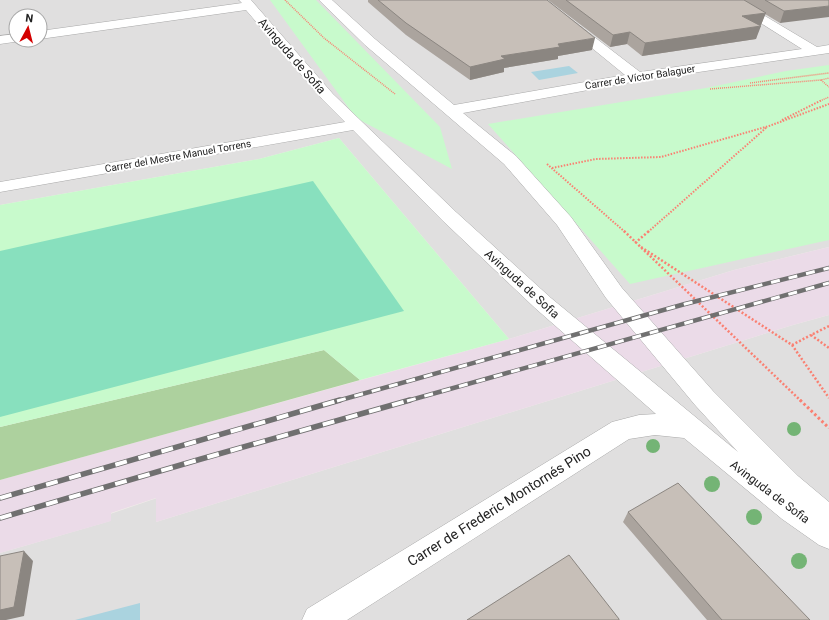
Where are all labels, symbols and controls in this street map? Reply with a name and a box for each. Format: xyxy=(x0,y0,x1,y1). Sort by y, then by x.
north arrow xyxy=(8,8,48,48)
text: N xyxy=(25,12,34,26)
street label: Avinguda de Sofia xyxy=(255,15,329,97)
street label: Carrer de Víctor Balaguer xyxy=(584,63,696,91)
street label: Carrer del Mestre Manuel Torrens xyxy=(104,138,252,174)
street label: Avinguda de Sofia xyxy=(482,247,562,321)
street label: Carrer de Frederic Montornés Pino xyxy=(404,443,594,569)
street label: Avinguda de Sofia xyxy=(728,458,812,526)

